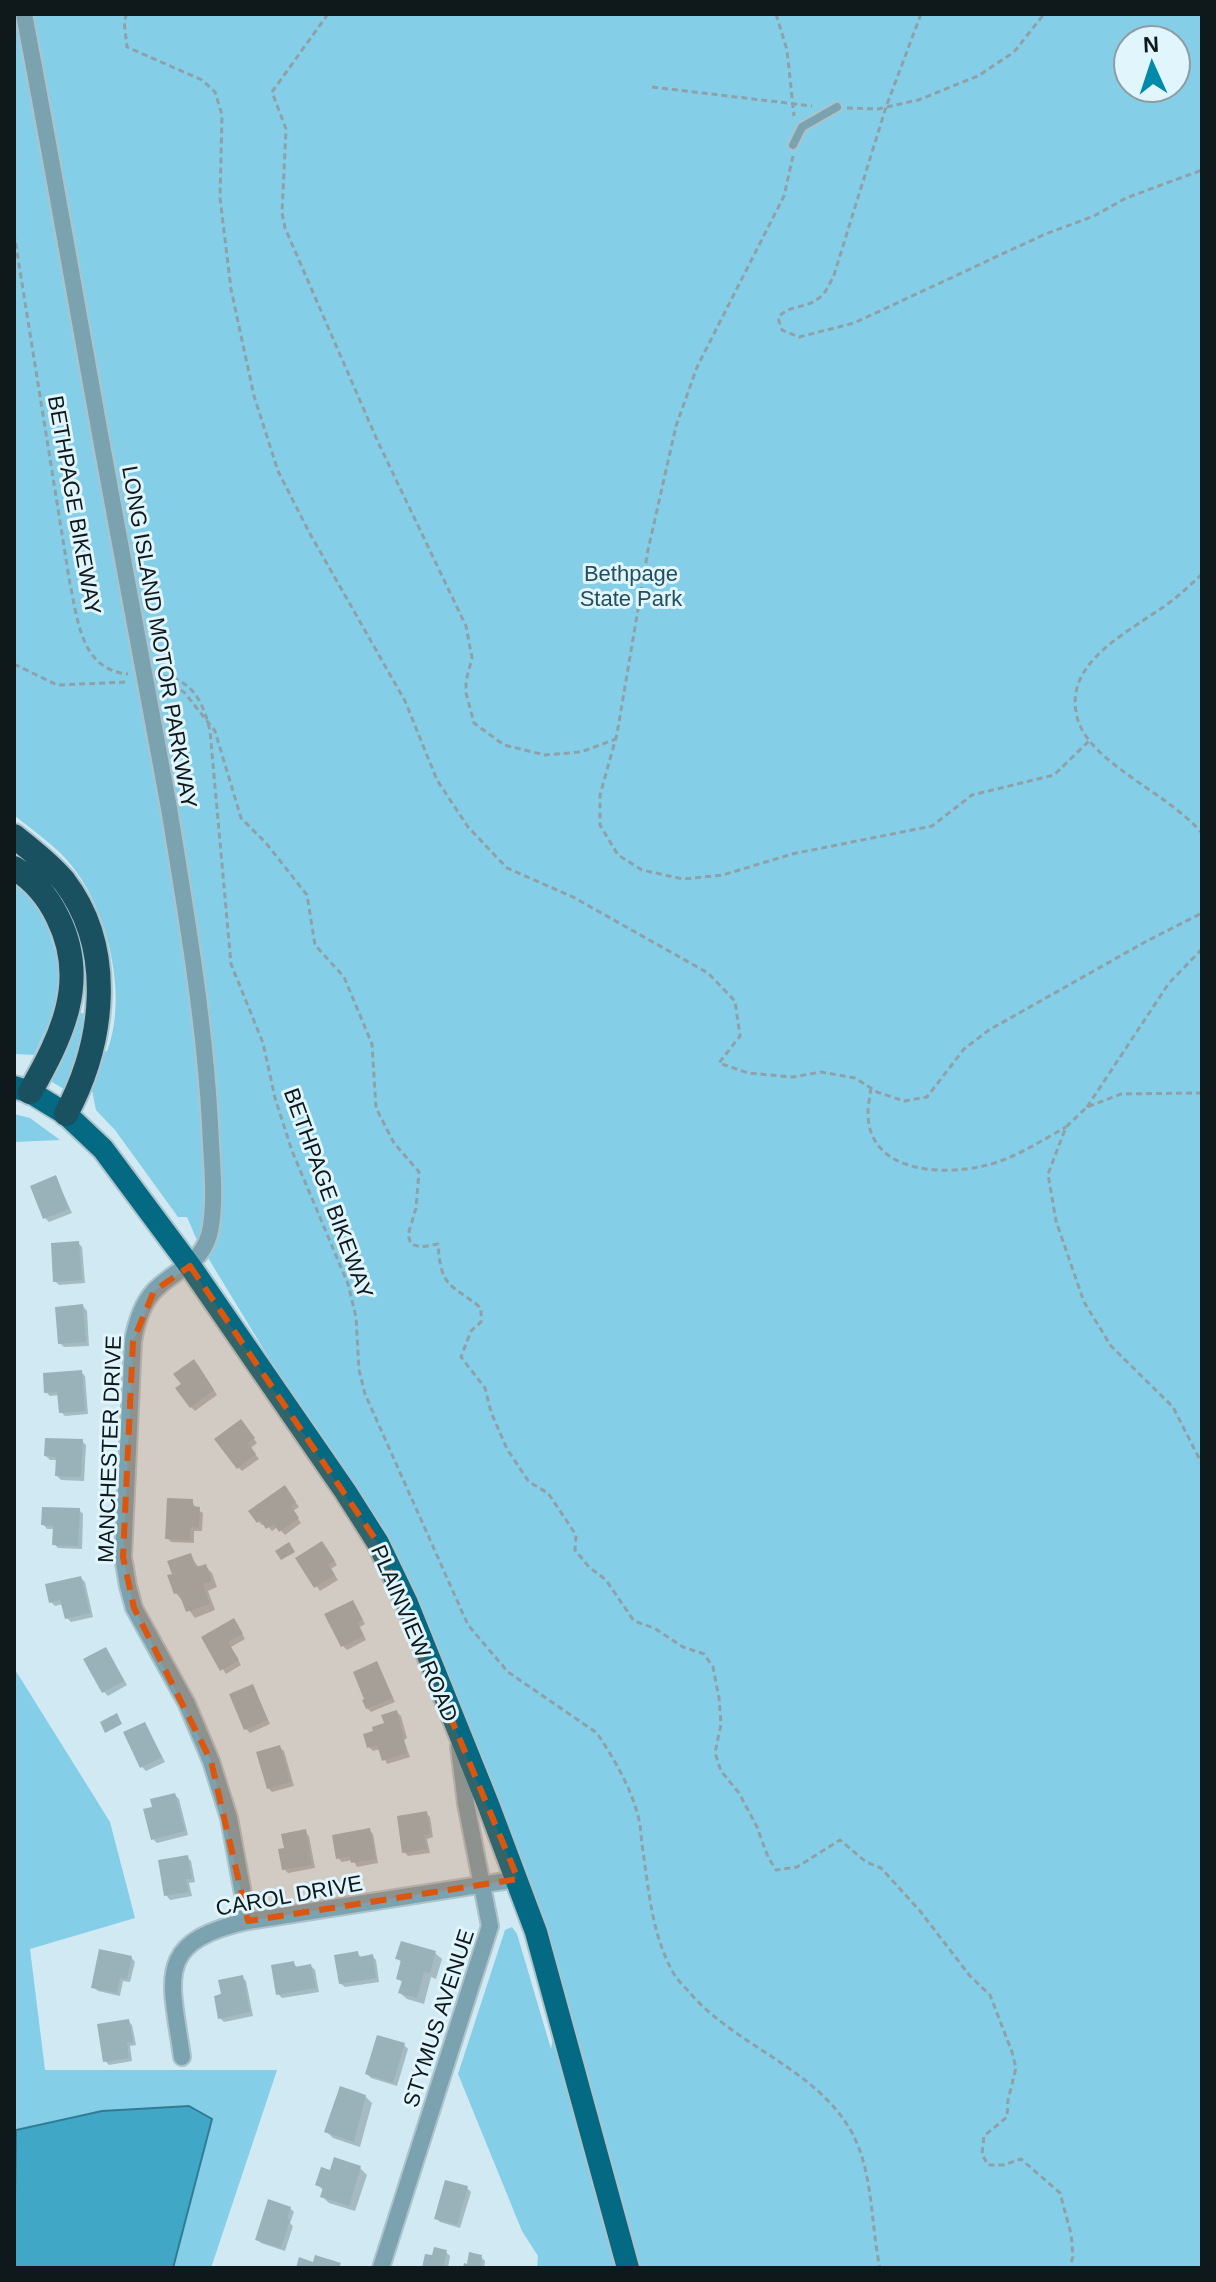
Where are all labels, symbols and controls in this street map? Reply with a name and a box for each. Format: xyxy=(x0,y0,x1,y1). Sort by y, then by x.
north arrow xyxy=(1112,24,1192,104)
text: N xyxy=(1142,32,1160,57)
street label: BETHPAGE BIKEWAY xyxy=(43,394,106,617)
street label: LONG ISLAND MOTOR PARKWAY xyxy=(117,464,202,811)
park label: Bethpage State Park xyxy=(580,561,683,611)
street label: BETHPAGE BIKEWAY xyxy=(279,1085,378,1302)
street label: MANCHESTER DRIVE xyxy=(93,1335,126,1563)
street label: PLAINVIEW ROAD xyxy=(366,1541,463,1725)
street label: CAROL DRIVE xyxy=(214,1870,364,1921)
street label: STYMUS AVENUE xyxy=(398,1926,479,2110)

